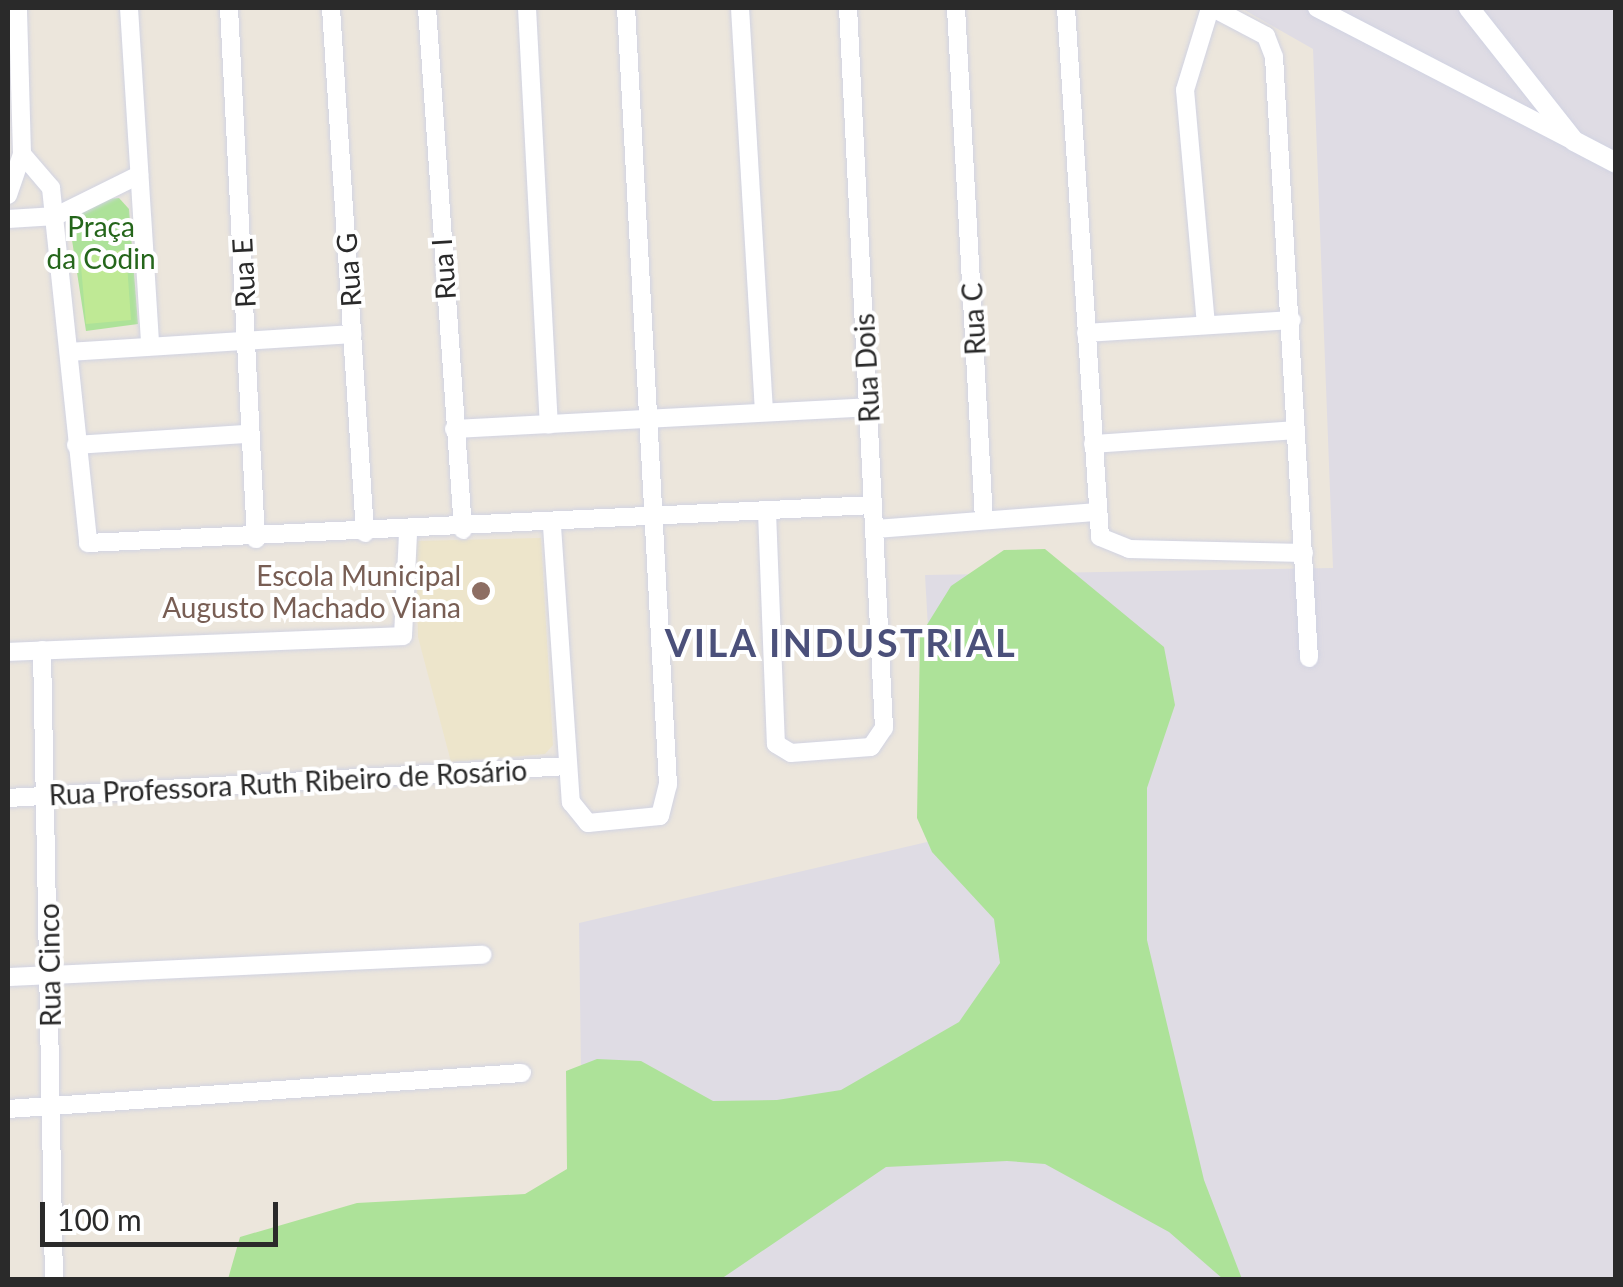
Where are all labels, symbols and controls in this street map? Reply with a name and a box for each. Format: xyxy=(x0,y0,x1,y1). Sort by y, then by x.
park label: Praça da Codin xyxy=(46,209,156,275)
street label: Rua G xyxy=(329,232,367,308)
street label: Rua E xyxy=(224,237,262,309)
street label: Rua I xyxy=(424,237,462,301)
street label: Rua C xyxy=(954,282,992,356)
street label: Rua Dois xyxy=(846,312,886,424)
place label: Escola Municipal Augusto Machado Viana xyxy=(161,558,461,624)
marker: Escola Municipal Augusto Machado Viana xyxy=(470,580,492,602)
district label: VILA INDUSTRIAL xyxy=(664,620,1018,666)
street label: Rua Professora Ruth Ribeiro de Rosário xyxy=(48,753,528,811)
street label: Rua Cinco xyxy=(31,903,67,1027)
scale bar xyxy=(45,1182,282,1244)
text: 100 m xyxy=(57,1201,142,1237)

